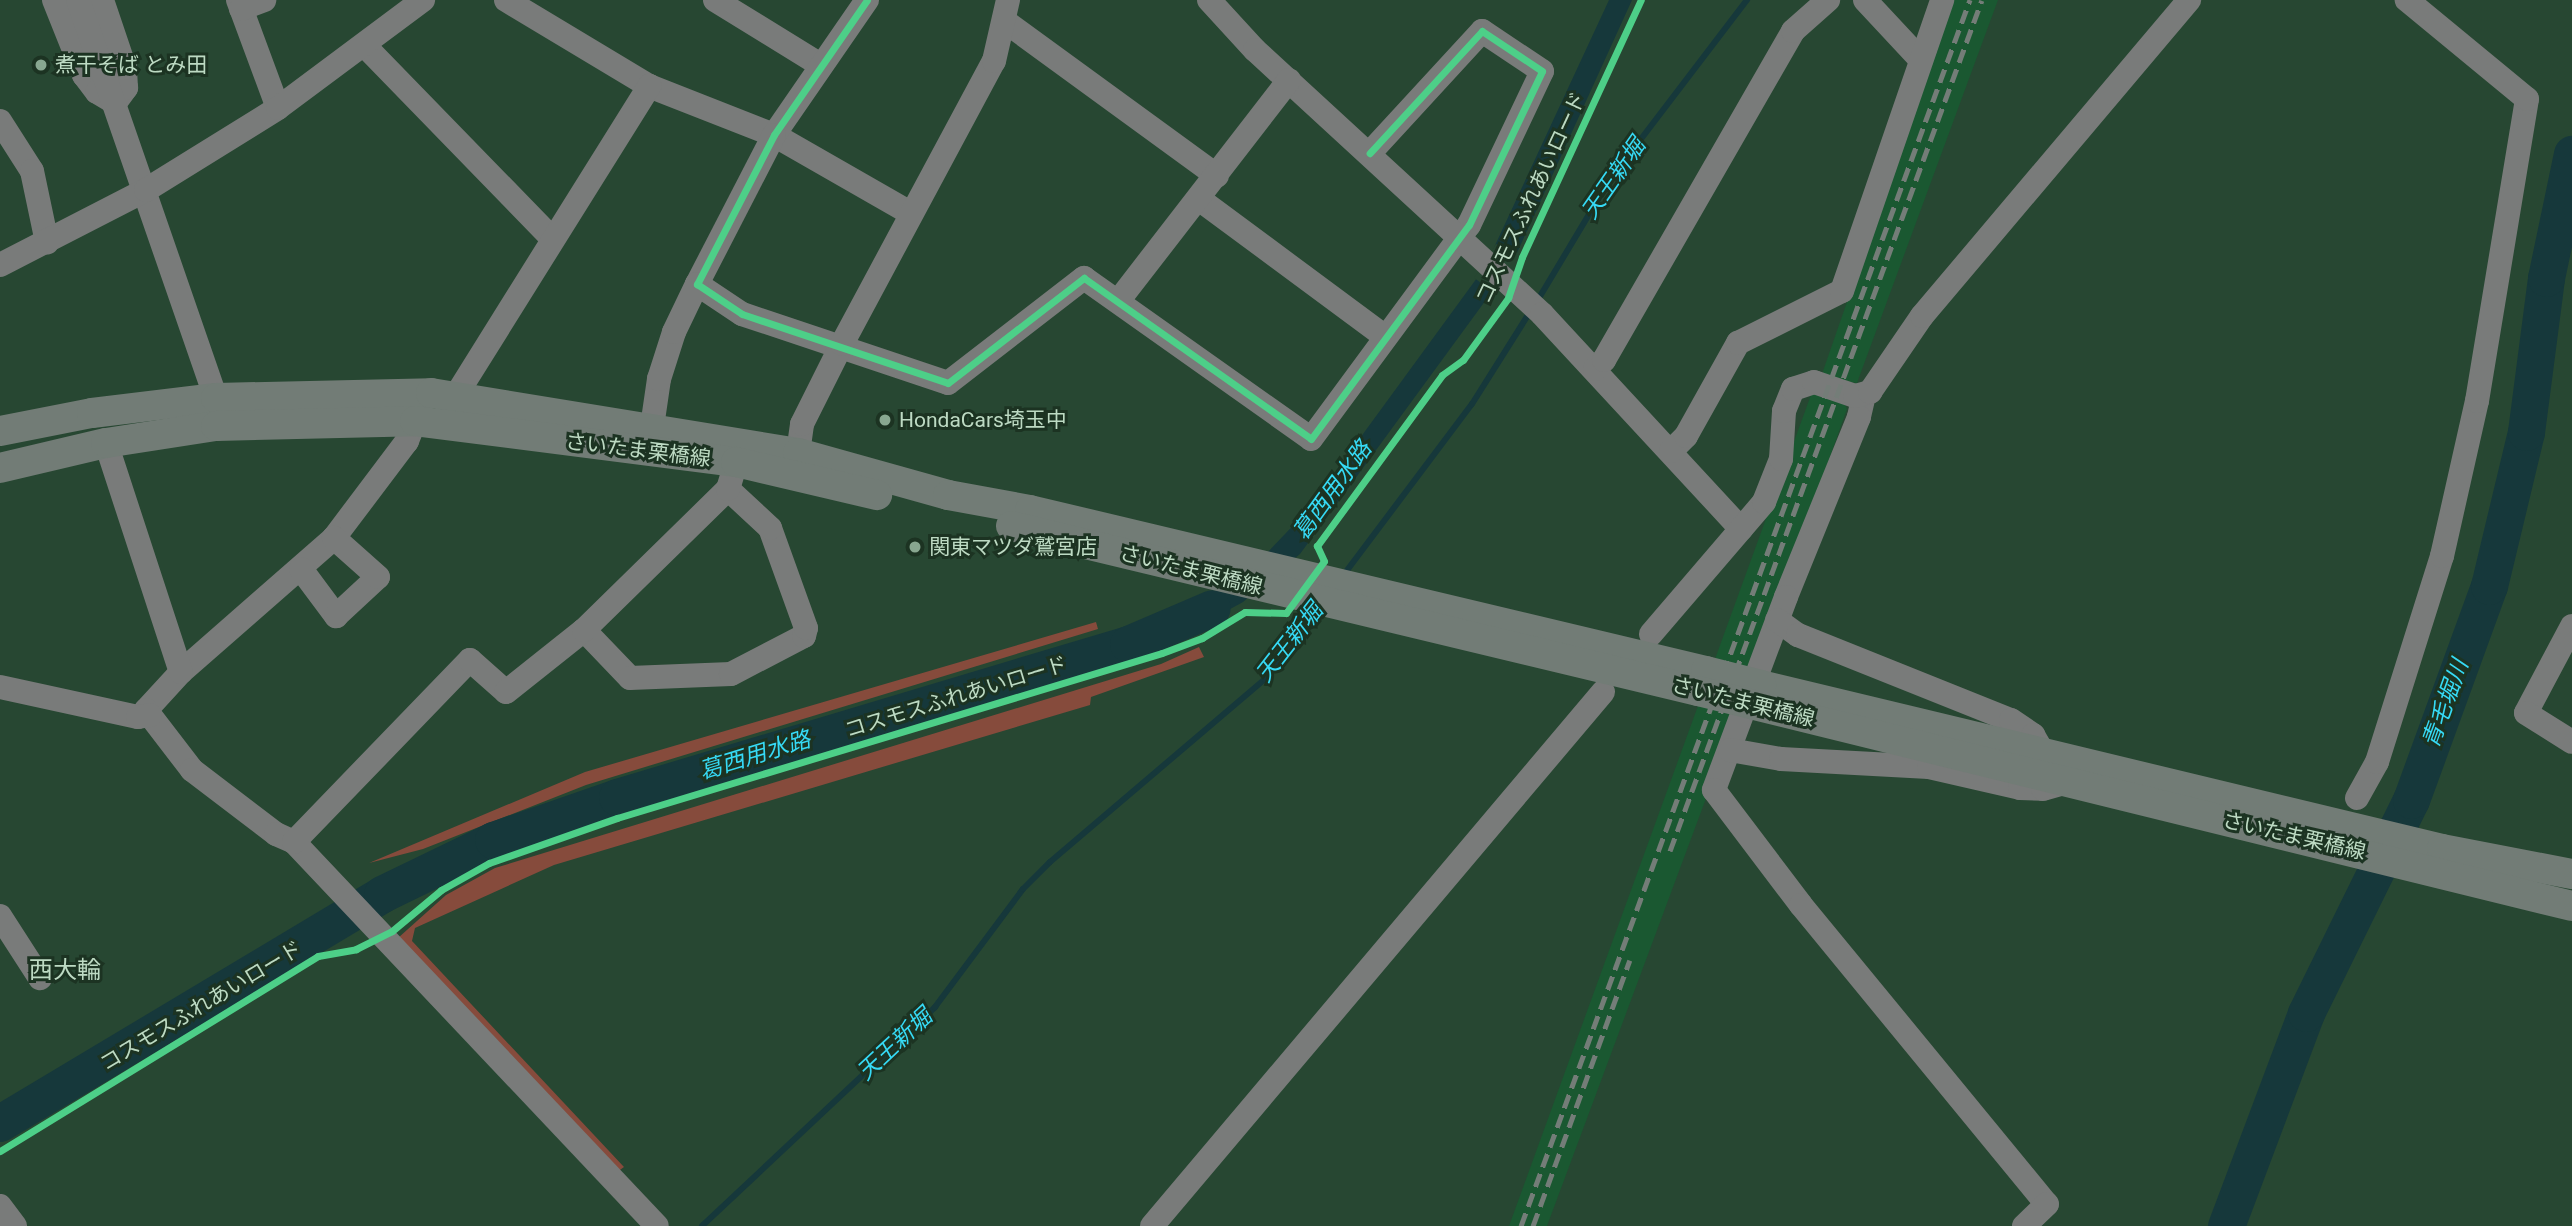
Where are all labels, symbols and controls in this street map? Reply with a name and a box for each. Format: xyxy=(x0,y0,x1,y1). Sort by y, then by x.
place label: 煮干そば とみ田 xyxy=(55,52,207,78)
marker: 煮干そば とみ田 xyxy=(33,57,49,73)
street label: コスモスふれあいロード xyxy=(1471,88,1591,308)
water label: 天王新堀 xyxy=(1576,133,1652,225)
place label: HondaCars埼玉中 xyxy=(899,407,1067,433)
marker: HondaCars埼玉中 xyxy=(877,412,893,428)
street label: さいたま栗橋線 xyxy=(564,429,712,471)
water label: 葛西用水路 xyxy=(1288,436,1378,546)
place label: 関東マツダ鷲宮店 xyxy=(929,534,1097,560)
marker: 関東マツダ鷲宮店 xyxy=(907,539,923,555)
street label: さいたま栗橋線 xyxy=(1117,540,1265,600)
water label: 天王新堀 xyxy=(1251,598,1329,688)
street label: コスモスふれあいロード xyxy=(842,651,1070,743)
water label: 青毛堀川 xyxy=(2417,656,2475,752)
street label: さいたま栗橋線 xyxy=(1669,672,1817,732)
water label: 葛西用水路 xyxy=(696,726,814,786)
street label: さいたま栗橋線 xyxy=(2220,807,2368,865)
street label: コスモスふれあいロード xyxy=(96,936,306,1076)
district label: 西大輪 xyxy=(29,957,101,985)
water label: 天王新堀 xyxy=(852,1004,938,1086)

